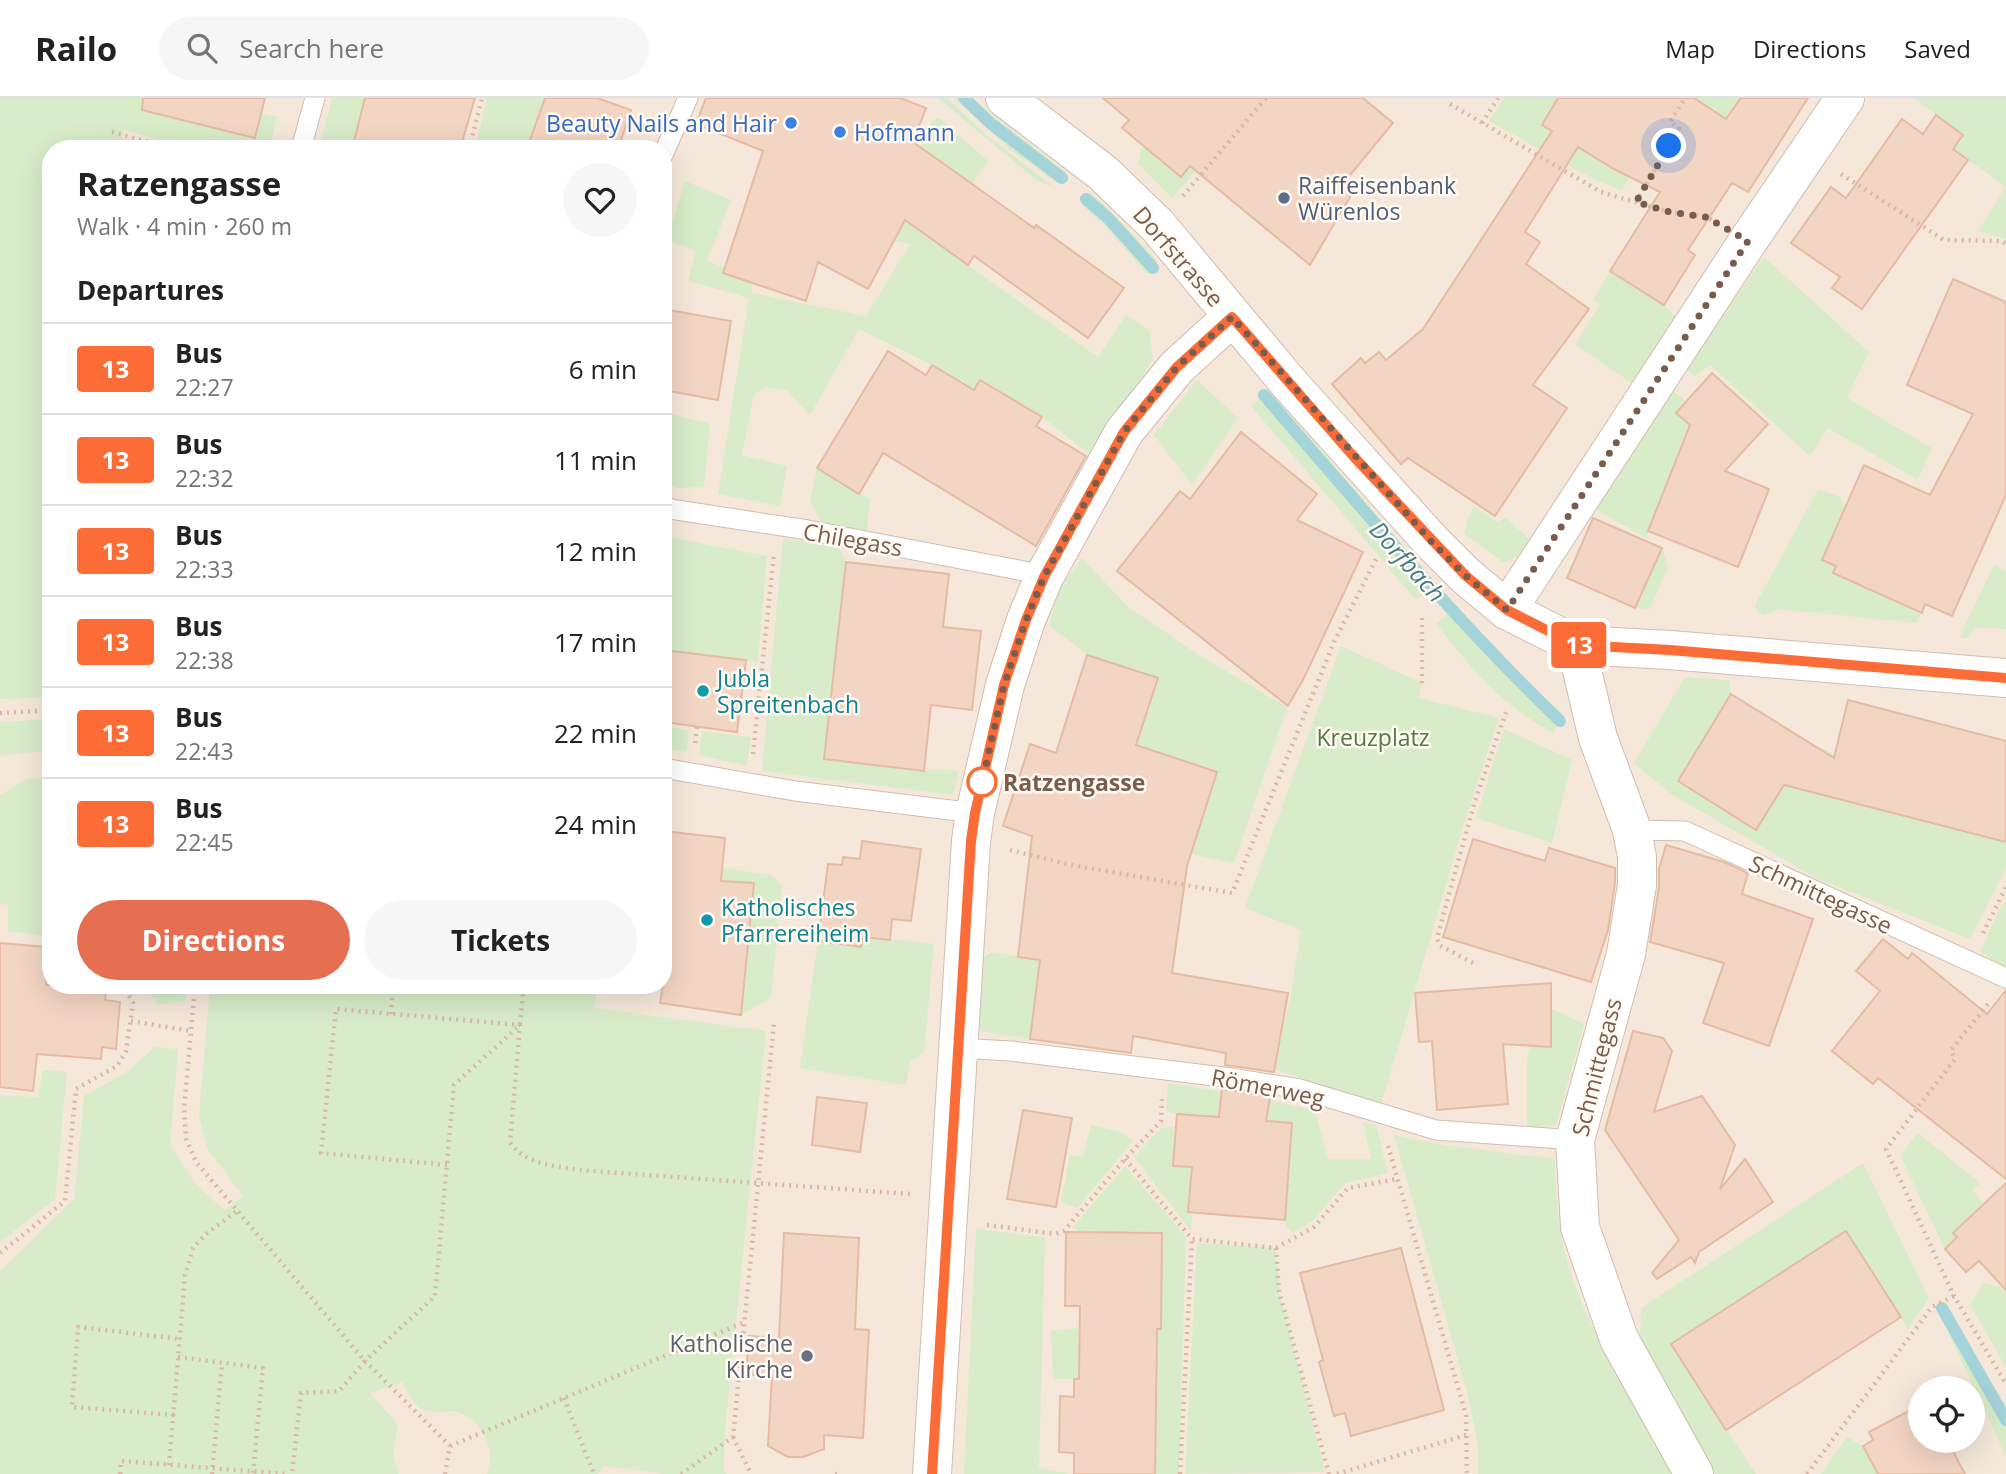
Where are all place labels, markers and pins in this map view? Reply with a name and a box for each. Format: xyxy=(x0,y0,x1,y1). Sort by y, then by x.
place label: Beauty Nails and Hair xyxy=(546,107,778,139)
marker: Beauty Nails and Hair xyxy=(783,115,799,131)
place label: Hofmann xyxy=(854,116,955,148)
marker: Hofmann xyxy=(832,124,848,140)
place label: Raiffeisenbank Würenlos xyxy=(1298,169,1456,227)
marker: Raiffeisenbank Würenlos xyxy=(1276,190,1292,206)
place label: Jubla Spreitenbach xyxy=(715,662,859,720)
marker: Jubla Spreitenbach xyxy=(695,683,711,699)
place label: Ratzengasse xyxy=(1003,766,1145,798)
marker: Ratzengasse xyxy=(967,767,997,797)
place label: Katholisches Pfarrereiheim xyxy=(721,891,869,949)
marker: Katholisches Pfarrereiheim xyxy=(699,912,715,928)
place label: Katholische Kirche xyxy=(669,1327,793,1385)
marker: Katholische Kirche xyxy=(799,1348,815,1364)

